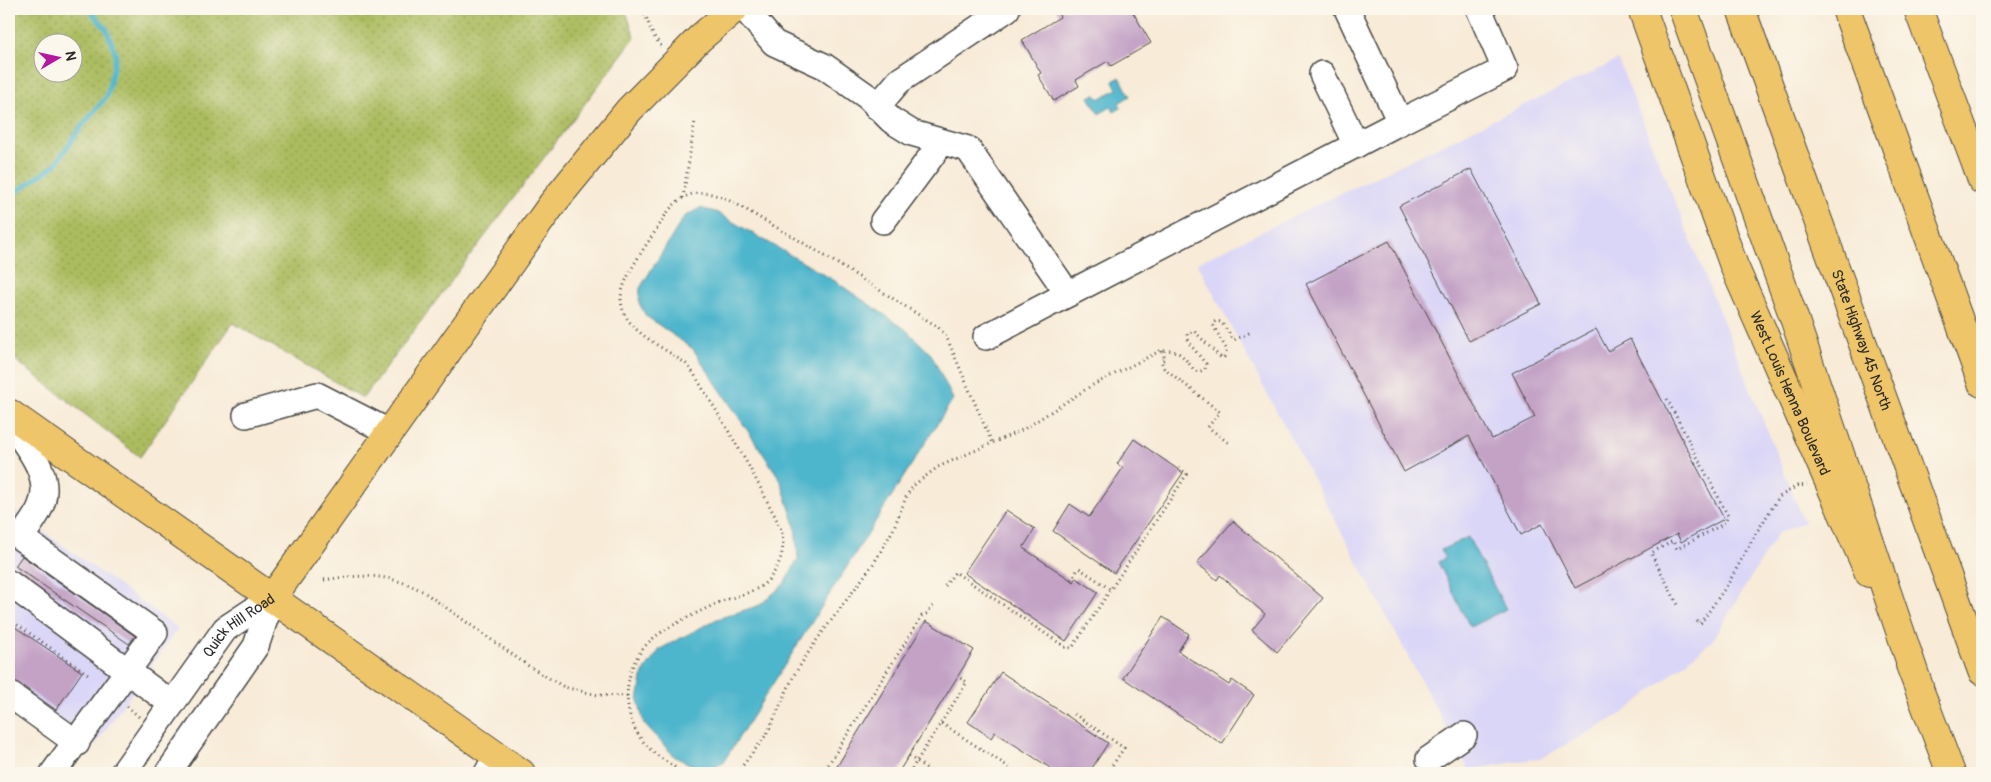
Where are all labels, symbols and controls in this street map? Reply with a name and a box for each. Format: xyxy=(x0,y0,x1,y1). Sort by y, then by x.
north arrow xyxy=(32,32,82,82)
text: N xyxy=(61,50,79,62)
street label: State Highway 45 North xyxy=(1827,267,1895,413)
street label: West Louis Henna Boulevard xyxy=(1745,308,1834,479)
street label: Quick Hill Road xyxy=(199,590,279,661)

